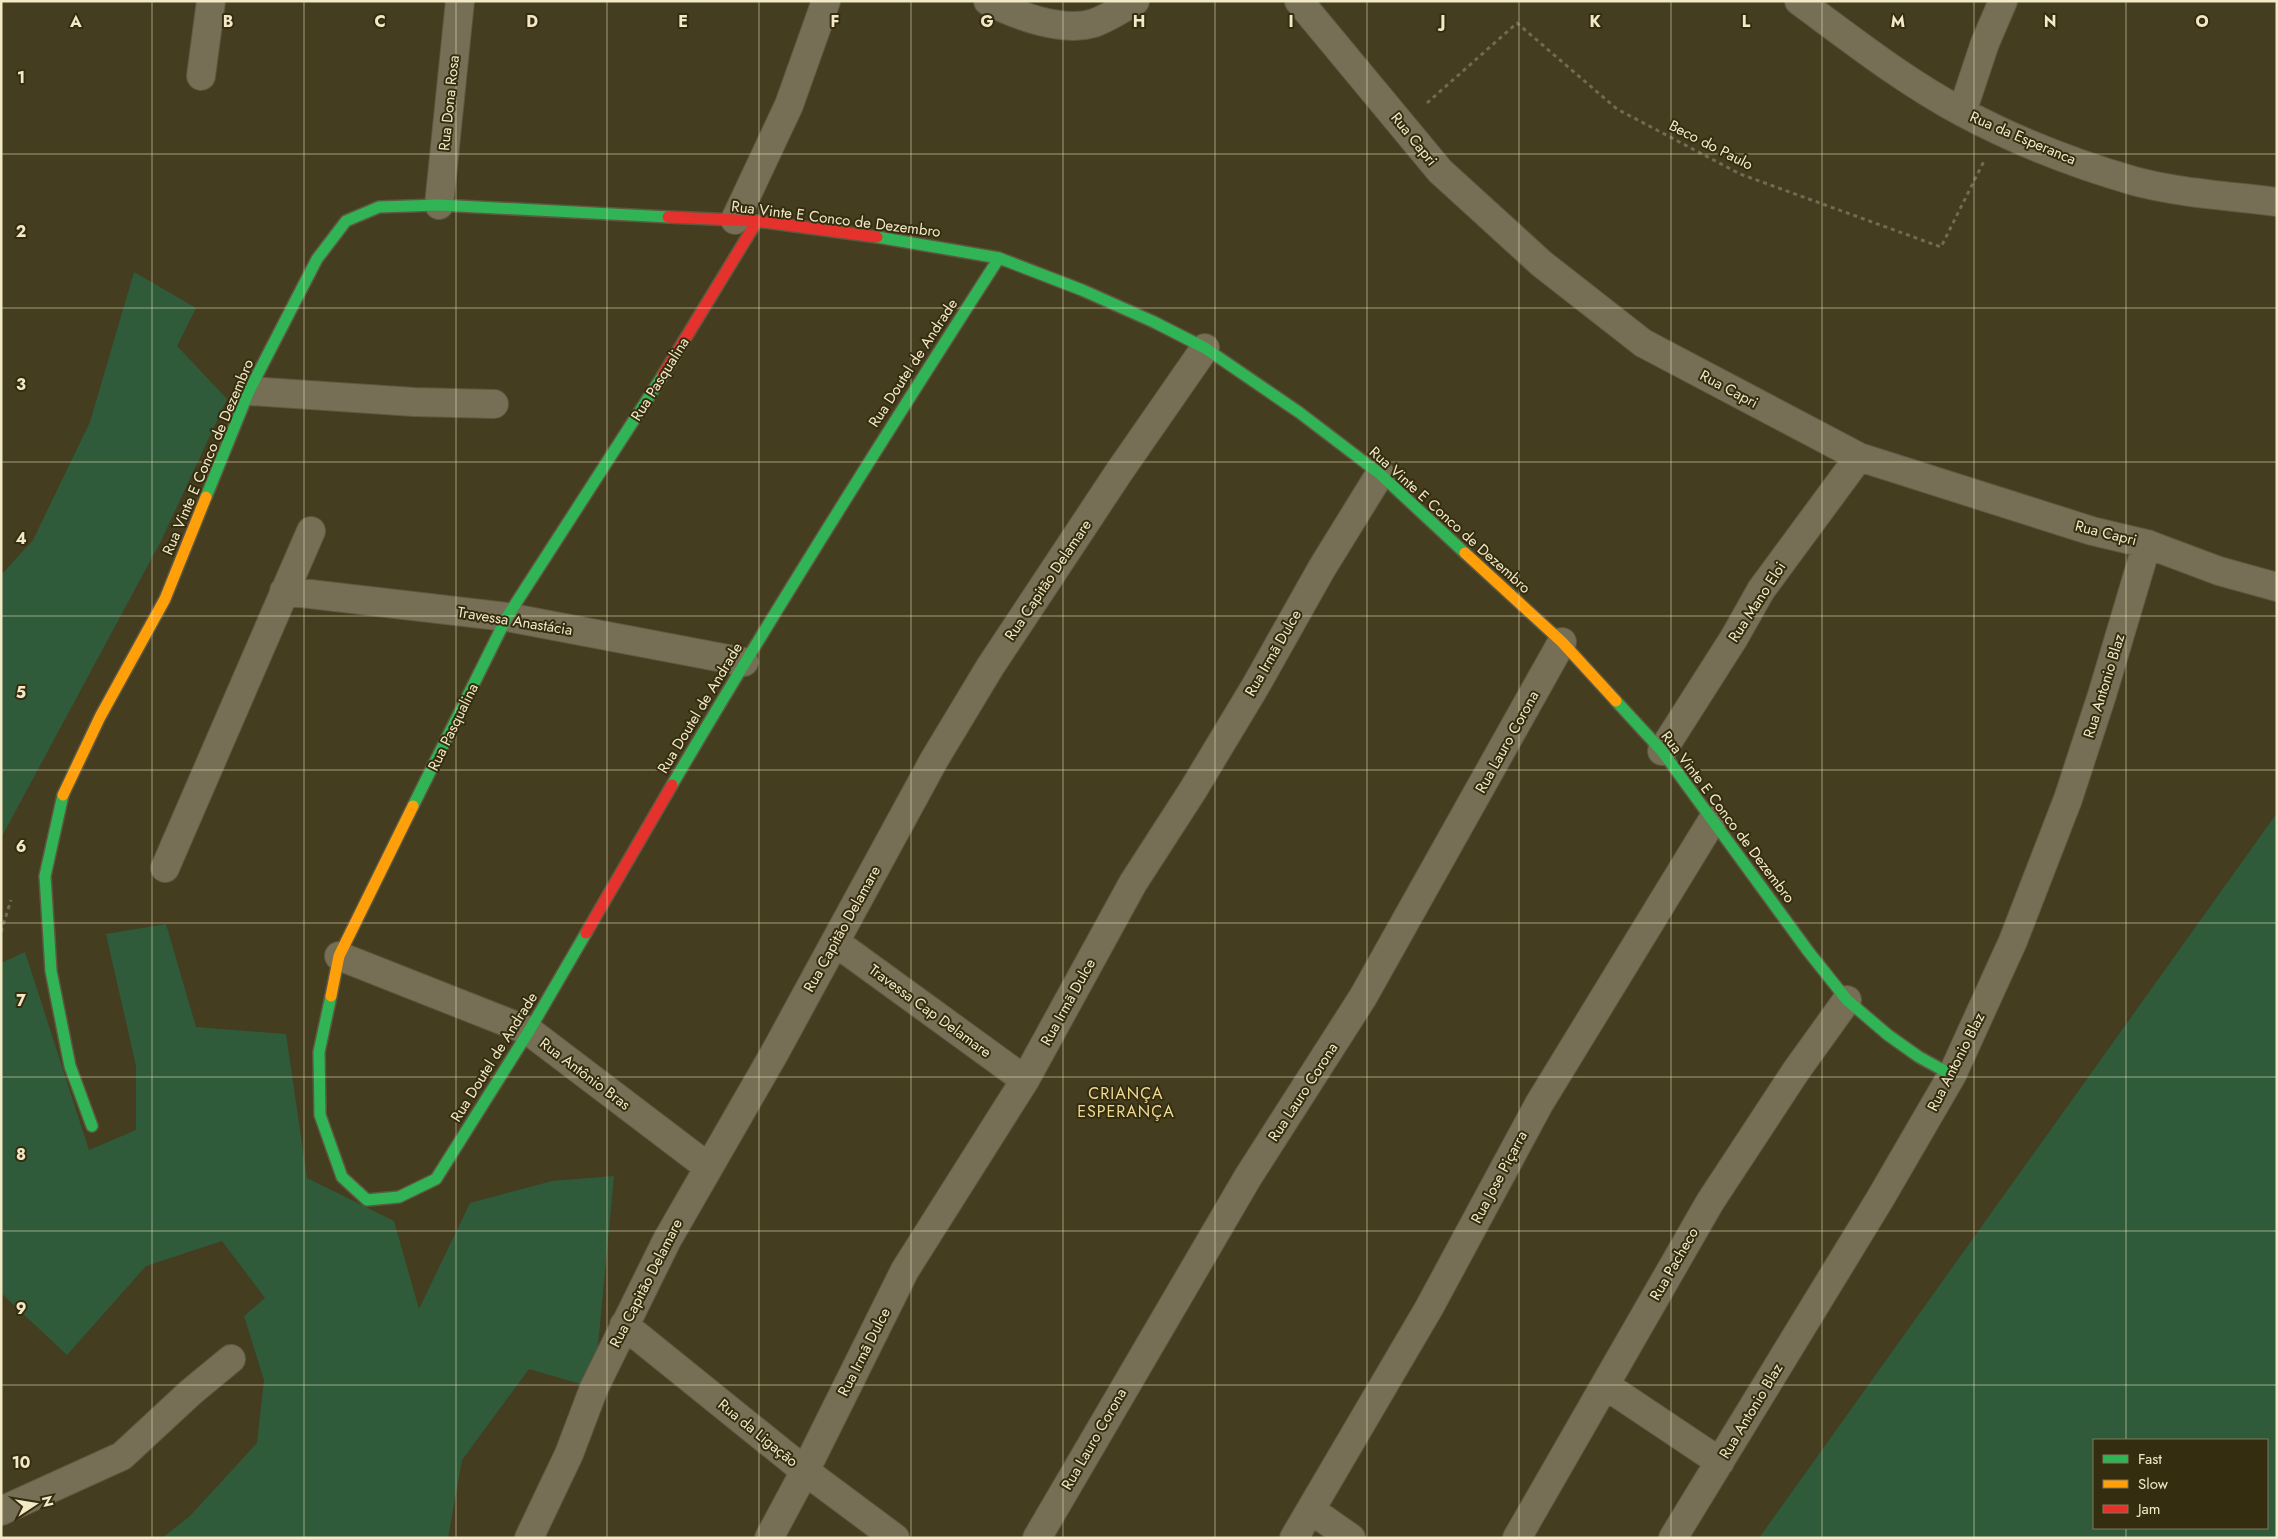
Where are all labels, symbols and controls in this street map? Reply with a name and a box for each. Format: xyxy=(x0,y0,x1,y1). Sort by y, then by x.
text: A xyxy=(69,10,82,33)
text: B xyxy=(223,10,233,33)
text: C xyxy=(374,10,386,33)
text: D xyxy=(526,10,538,33)
text: E xyxy=(678,10,688,33)
text: F xyxy=(831,10,839,33)
text: G xyxy=(980,10,994,33)
text: H xyxy=(1133,10,1145,33)
text: I xyxy=(1288,10,1294,33)
text: J xyxy=(1437,10,1446,33)
text: K xyxy=(1589,10,1601,33)
text: L xyxy=(1742,10,1751,33)
text: M xyxy=(1891,10,1905,33)
text: N xyxy=(2044,10,2056,33)
text: O xyxy=(2195,10,2209,33)
street label: Rua Dona Rosa xyxy=(433,54,465,152)
text: 1 xyxy=(17,66,25,89)
street label: Rua da Esperanca xyxy=(1966,106,2080,170)
street label: Rua Capri xyxy=(1386,108,1442,170)
street label: Beco do Paulo xyxy=(1665,114,1757,176)
street label: Rua Vinte E Conco de Dezembro xyxy=(730,195,942,243)
text: 2 xyxy=(16,220,26,243)
street label: Rua Doutel de Andrade xyxy=(863,294,963,432)
street label: Rua Pasqualina xyxy=(625,333,695,425)
street label: Rua Vinte E Conco de Dezembro xyxy=(157,356,259,558)
street label: Rua Capri xyxy=(1696,364,1762,414)
text: 3 xyxy=(16,373,26,396)
street label: Rua Vinte E Conco de Dezembro xyxy=(1364,441,1536,599)
street label: Rua Capitão Delamare xyxy=(999,515,1097,645)
street label: Rua Capri xyxy=(2073,515,2139,551)
text: 4 xyxy=(15,527,27,550)
street label: Rua Mano Eloi xyxy=(1723,558,1791,646)
street label: Travessa Anastácia xyxy=(456,601,574,641)
street label: Rua Irmã Dulce xyxy=(1239,605,1307,700)
street label: Rua Antonio Blaz xyxy=(2078,631,2130,741)
street label: Rua Doutel de Andrade xyxy=(652,638,748,778)
street label: Rua Pasqualina xyxy=(422,679,484,775)
text: 5 xyxy=(16,681,26,704)
street label: Rua Lauro Corona xyxy=(1470,687,1544,797)
street label: Rua Vinte E Conco de Dezembro xyxy=(1656,726,1800,908)
text: 6 xyxy=(16,835,26,858)
street label: Rua Capitão Delamare xyxy=(798,861,886,996)
street label: Rua Irmã Dulce xyxy=(1035,954,1101,1050)
street label: Travessa Cap Delamare xyxy=(864,959,996,1063)
street label: Rua Doutel de Andrade xyxy=(445,988,543,1126)
text: 7 xyxy=(16,989,26,1012)
street label: Rua Antonio Blaz xyxy=(1922,1009,1990,1115)
street label: Rua Antônio Bras xyxy=(535,1032,635,1116)
street label: Rua Lauro Corona xyxy=(1263,1038,1343,1146)
district label: CRIANÇA ESPERANÇA xyxy=(1077,1082,1175,1123)
street label: Rua Jose Piçarra xyxy=(1465,1127,1533,1227)
text: 8 xyxy=(16,1143,26,1166)
street label: Rua Capitão Delamare xyxy=(604,1215,688,1351)
street label: Rua Pacheco xyxy=(1644,1223,1704,1305)
text: 9 xyxy=(16,1297,26,1320)
street label: Rua Irmã Dulce xyxy=(832,1304,896,1400)
street label: Rua Antonio Blaz xyxy=(1714,1359,1788,1463)
street label: Rua Lauro Corona xyxy=(1056,1384,1132,1494)
street label: Rua da Ligação xyxy=(713,1394,803,1472)
legend xyxy=(2093,1439,2268,1529)
text: Fast xyxy=(2138,1448,2162,1470)
text: 10 xyxy=(12,1451,30,1474)
text: Slow xyxy=(2138,1473,2169,1495)
north arrow xyxy=(10,1479,60,1529)
text: N xyxy=(37,1494,59,1509)
text: Jam xyxy=(2136,1498,2161,1520)

